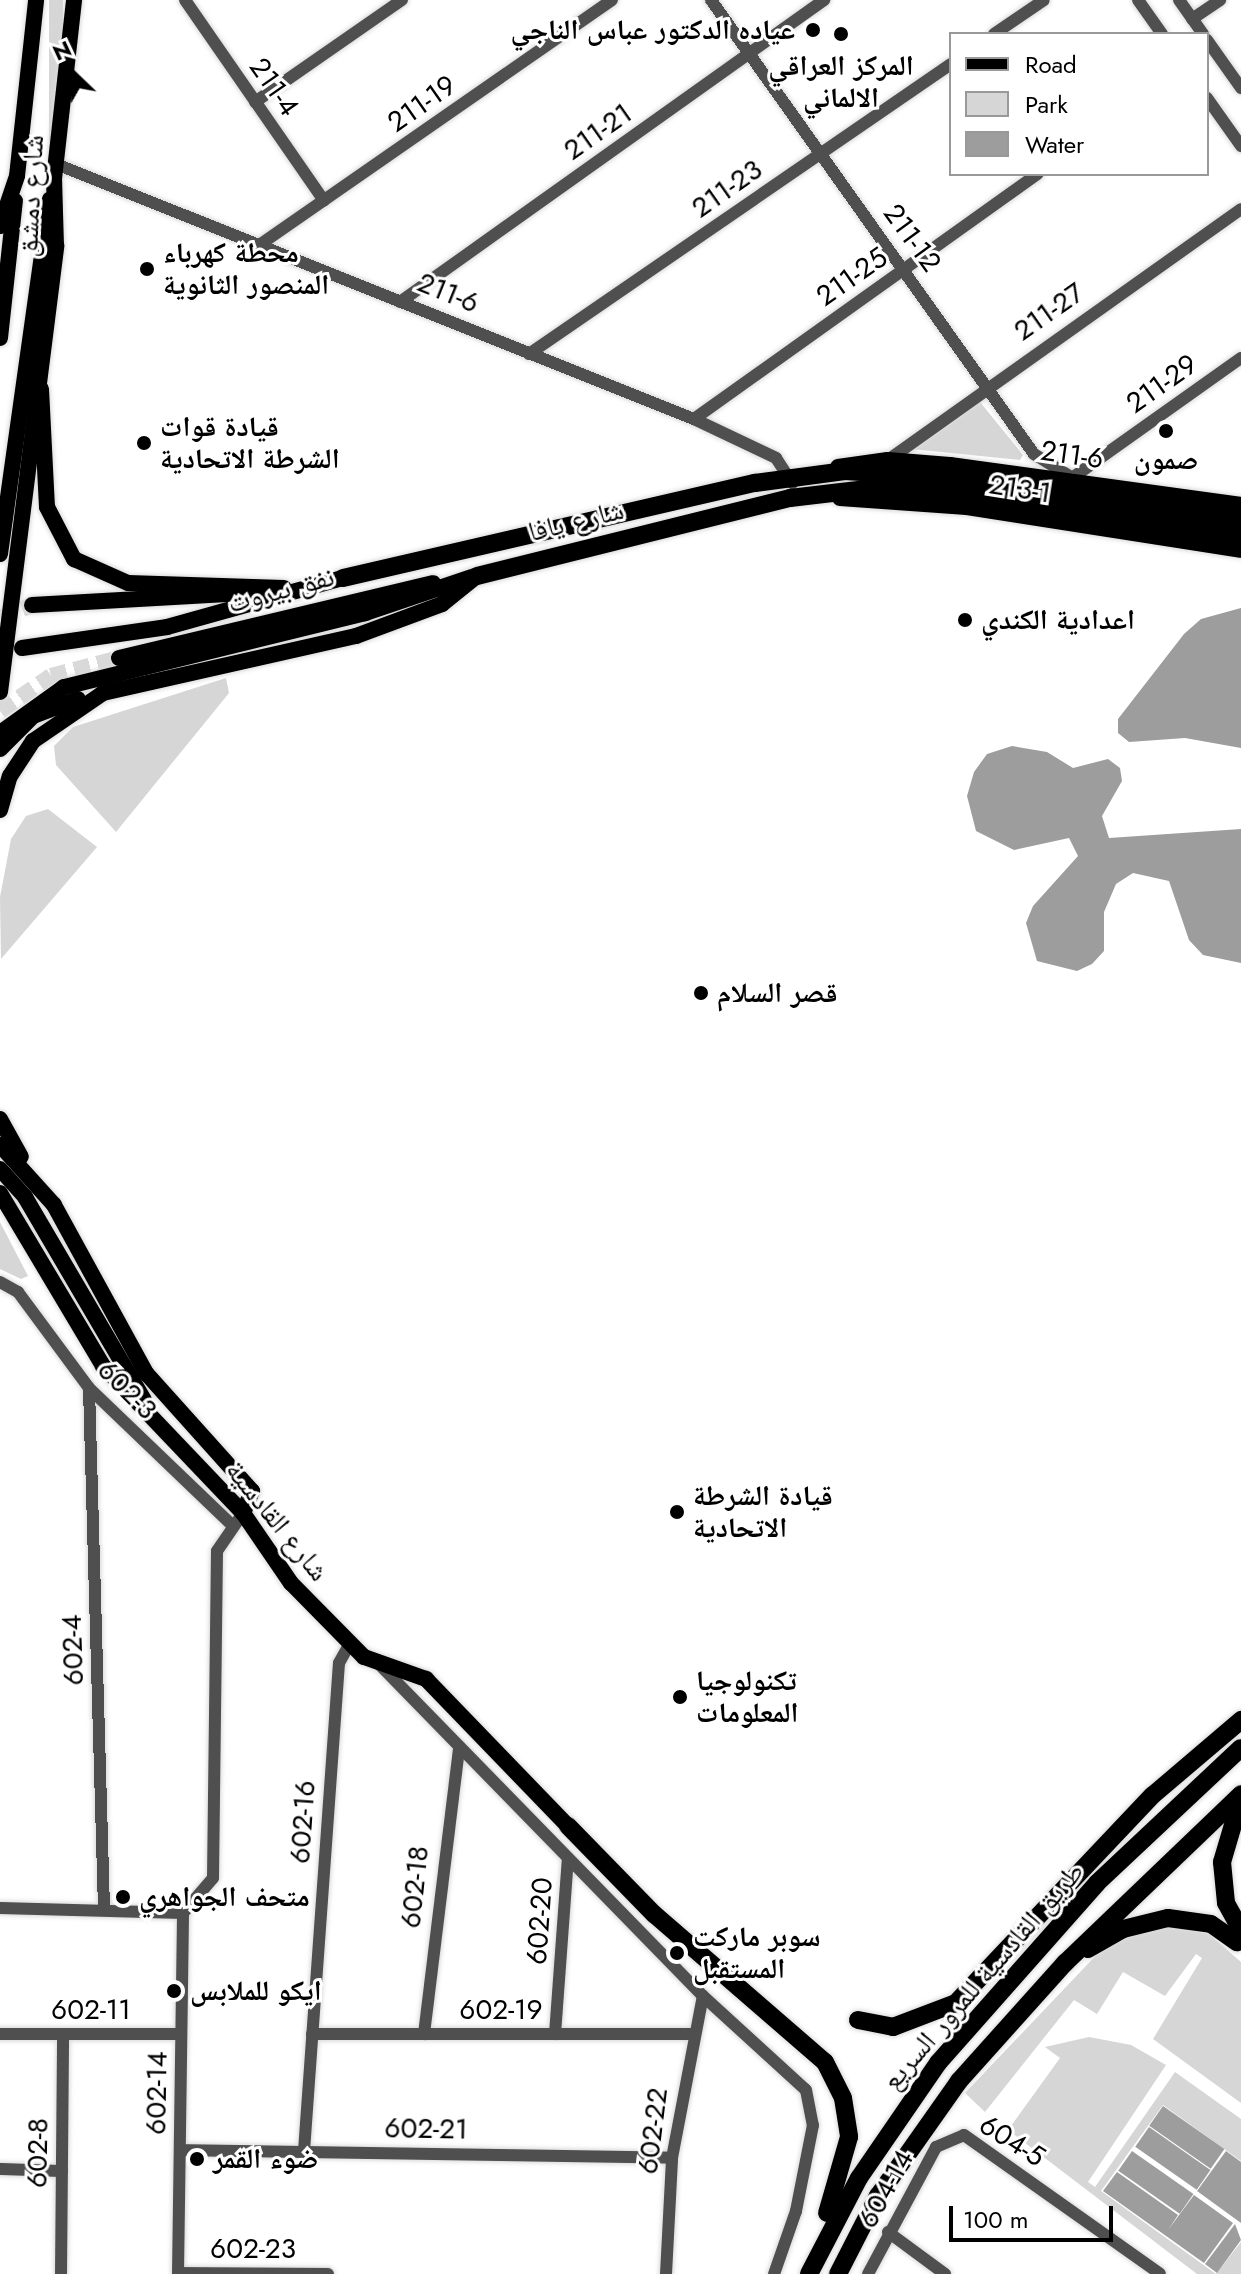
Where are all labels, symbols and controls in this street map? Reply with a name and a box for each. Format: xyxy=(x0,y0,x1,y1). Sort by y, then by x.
place label: عياده الدكتور عباس الناجي xyxy=(511,13,795,47)
marker: عياده الدكتور عباس الناجي xyxy=(802,19,824,41)
marker: المركز العراقي الالماني xyxy=(830,23,852,45)
north arrow xyxy=(32,32,112,112)
text: N xyxy=(47,32,77,68)
legend xyxy=(949,32,1209,176)
text: Road xyxy=(1025,47,1077,82)
place label: المركز العراقي الالماني xyxy=(768,49,914,115)
street label: 211-4 xyxy=(242,51,306,123)
street label: 211-19 xyxy=(381,69,463,139)
text: Park xyxy=(1025,87,1068,122)
street label: 211-21 xyxy=(557,97,639,167)
text: Water xyxy=(1025,127,1084,162)
street label: شارع دمشق xyxy=(11,134,51,258)
street label: 211-23 xyxy=(685,153,769,225)
street label: 211-12 xyxy=(876,198,948,278)
place label: محطة كهرباء المنصور الثانوية xyxy=(163,236,329,302)
street label: 211-25 xyxy=(810,241,894,313)
marker: محطة كهرباء المنصور الثانوية xyxy=(138,260,156,278)
street label: 211-6 xyxy=(412,266,484,320)
street label: 211-27 xyxy=(1008,276,1090,348)
street label: 211-29 xyxy=(1120,348,1204,420)
place label: قيادة قوات الشرطة الاتحادية xyxy=(160,410,340,476)
marker: صمون xyxy=(1157,422,1175,440)
marker: قيادة قوات الشرطة الاتحادية xyxy=(135,434,153,452)
street label: 211-6 xyxy=(1038,434,1106,476)
place label: صمون xyxy=(1134,443,1198,477)
street label: 213-1 xyxy=(987,468,1053,510)
street label: شارع يافا xyxy=(525,493,627,549)
street label: نفق بيروت xyxy=(224,560,338,620)
place label: اعدادية الكندي xyxy=(981,603,1135,637)
marker: اعدادية الكندي xyxy=(956,611,974,629)
place label: قصر السلام xyxy=(717,976,837,1010)
marker: قصر السلام xyxy=(692,984,710,1002)
street label: 602-3 xyxy=(90,1353,164,1427)
street label: شارع القادسية xyxy=(218,1454,336,1588)
place label: قيادة الشرطة الاتحادية xyxy=(693,1479,833,1545)
marker: قيادة الشرطة الاتحادية xyxy=(668,1503,686,1521)
street label: 602-4 xyxy=(55,1614,91,1686)
place label: تكنولوجيا المعلومات xyxy=(696,1664,799,1730)
marker: تكنولوجيا المعلومات xyxy=(671,1688,689,1706)
street label: 602-16 xyxy=(283,1779,323,1865)
street label: 602-18 xyxy=(394,1844,436,1930)
street label: طريق القادسية للمرور السريع xyxy=(875,1855,1091,2097)
street label: 602-20 xyxy=(520,1876,560,1966)
place label: متحف الجواهري xyxy=(139,1880,310,1914)
marker: متحف الجواهري xyxy=(114,1888,132,1906)
place label: سوبر ماركت المستقبل xyxy=(693,1920,821,1986)
marker: سوبر ماركت المستقبل xyxy=(668,1944,686,1962)
place label: ايكو للملابس xyxy=(190,1974,322,2008)
marker: ايكو للملابس xyxy=(165,1982,183,2000)
street label: 602-11 xyxy=(51,1993,131,2027)
street label: 602-19 xyxy=(459,1993,543,2027)
street label: 602-14 xyxy=(139,2051,175,2135)
street label: 602-22 xyxy=(631,2086,675,2176)
street label: 604-5 xyxy=(973,2108,1051,2174)
street label: 602-21 xyxy=(384,2111,468,2147)
street label: 602-8 xyxy=(21,2118,55,2188)
place label: ضوء القمر xyxy=(213,2142,318,2176)
street label: 604-14 xyxy=(851,2144,921,2234)
marker: ضوء القمر xyxy=(188,2150,206,2168)
scale bar xyxy=(953,2190,1117,2240)
text: 100 m xyxy=(963,2202,1029,2237)
street label: 602-23 xyxy=(210,2232,296,2266)

